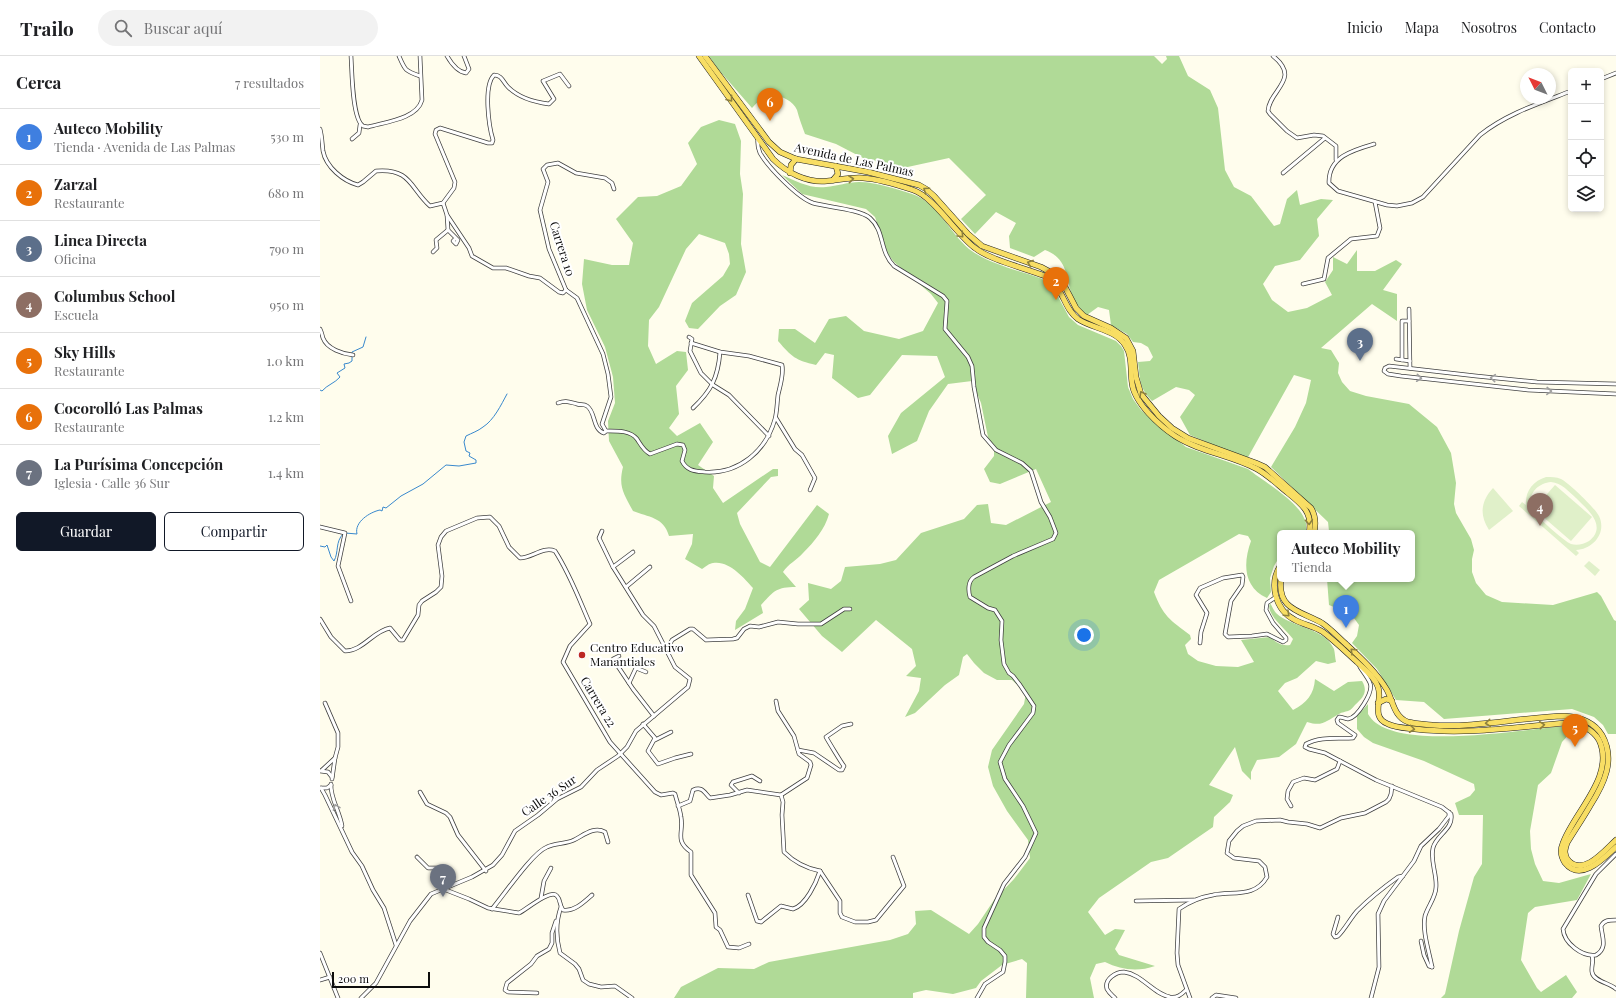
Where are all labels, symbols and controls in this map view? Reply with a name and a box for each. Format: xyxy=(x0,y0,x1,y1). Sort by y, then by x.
search box xyxy=(98,10,378,46)
text: Trailo xyxy=(20,15,74,41)
icon: search xyxy=(112,17,134,39)
text: Buscar aquí xyxy=(144,18,223,38)
text: Inicio xyxy=(1347,18,1383,37)
text: Mapa xyxy=(1405,18,1439,37)
text: Nosotros xyxy=(1461,18,1517,37)
text: Contacto xyxy=(1539,18,1596,37)
north arrow xyxy=(1520,68,1556,104)
map controls xyxy=(1568,68,1604,212)
button: + xyxy=(1568,68,1604,104)
text: Cerca xyxy=(16,71,61,93)
text: 7 resultados xyxy=(235,74,304,91)
pin: 6 xyxy=(757,88,783,121)
one-way arrow xyxy=(725,95,732,102)
button: − xyxy=(1568,104,1604,140)
text: Auteco Mobility xyxy=(54,118,163,138)
text: 1 xyxy=(27,128,31,145)
text: 530 m xyxy=(270,128,304,145)
text: Tienda · Avenida de Las Palmas xyxy=(54,138,235,155)
street label: Avenida de Las Palmas xyxy=(792,138,915,179)
button: locate xyxy=(1568,140,1604,176)
text: Zarzal xyxy=(54,174,97,194)
one-way arrow xyxy=(847,175,854,184)
button: layers xyxy=(1568,176,1604,212)
text: 2 xyxy=(26,184,32,201)
text: 680 m xyxy=(268,184,304,201)
one-way arrow xyxy=(923,187,930,195)
text: Restaurante xyxy=(54,194,125,211)
street label: Carrera 10 xyxy=(547,219,579,278)
text: Linea Directa xyxy=(54,230,147,250)
one-way arrow xyxy=(956,230,963,237)
text: 3 xyxy=(26,240,32,257)
text: 790 m xyxy=(270,240,304,257)
text: Oficina xyxy=(54,250,96,267)
one-way arrow xyxy=(1026,259,1033,268)
pin: 2 xyxy=(1043,267,1069,300)
text: Columbus School xyxy=(54,286,175,306)
text: 4 xyxy=(26,296,32,313)
text: 950 m xyxy=(269,296,304,313)
text: Escuela xyxy=(54,306,98,323)
pin: 3 xyxy=(1347,328,1373,361)
text: Sky Hills xyxy=(54,342,115,362)
text: 5 xyxy=(26,352,32,369)
text: 1.0 km xyxy=(267,352,304,369)
text: Restaurante xyxy=(54,362,125,379)
one-way arrow xyxy=(1490,373,1496,382)
one-way arrow xyxy=(1416,374,1422,383)
one-way arrow xyxy=(1546,386,1552,395)
one-way arrow xyxy=(1139,391,1146,398)
text: Cocorolló Las Palmas xyxy=(54,398,203,418)
text: 6 xyxy=(25,408,33,425)
text: 1.2 km xyxy=(268,408,304,425)
text: Restaurante xyxy=(54,418,125,435)
text: La Purísima Concepción xyxy=(54,454,223,474)
text: 7 xyxy=(26,464,32,481)
text: 1.4 km xyxy=(268,464,304,481)
text: Iglesia · Calle 36 Sur xyxy=(54,474,170,491)
pin: 4 xyxy=(1527,493,1553,526)
button: Guardar xyxy=(16,512,156,551)
button: Compartir xyxy=(164,512,304,551)
one-way arrow xyxy=(1304,519,1313,525)
popup xyxy=(1277,530,1415,582)
text: Auteco Mobility xyxy=(1292,538,1400,558)
text: Tienda xyxy=(1292,558,1332,575)
pin: 1 xyxy=(1333,595,1359,628)
one-way arrow xyxy=(1282,609,1290,616)
your location xyxy=(1074,625,1094,645)
place label: Centro Educativo Manantiales xyxy=(590,639,684,669)
one-way arrow xyxy=(1350,648,1358,656)
marker: Centro Educativo Manantiales xyxy=(577,650,587,660)
street label: Carrera 22 xyxy=(577,673,620,730)
pin: 5 xyxy=(1562,714,1588,747)
one-way arrow xyxy=(1485,718,1491,727)
one-way arrow xyxy=(1539,720,1545,729)
one-way arrow xyxy=(1409,724,1415,733)
street label: Calle 36 Sur xyxy=(518,770,580,820)
one-way arrow xyxy=(333,803,341,810)
pin: 7 xyxy=(430,864,456,897)
scale bar xyxy=(332,970,430,989)
text: 200 m xyxy=(338,971,369,986)

